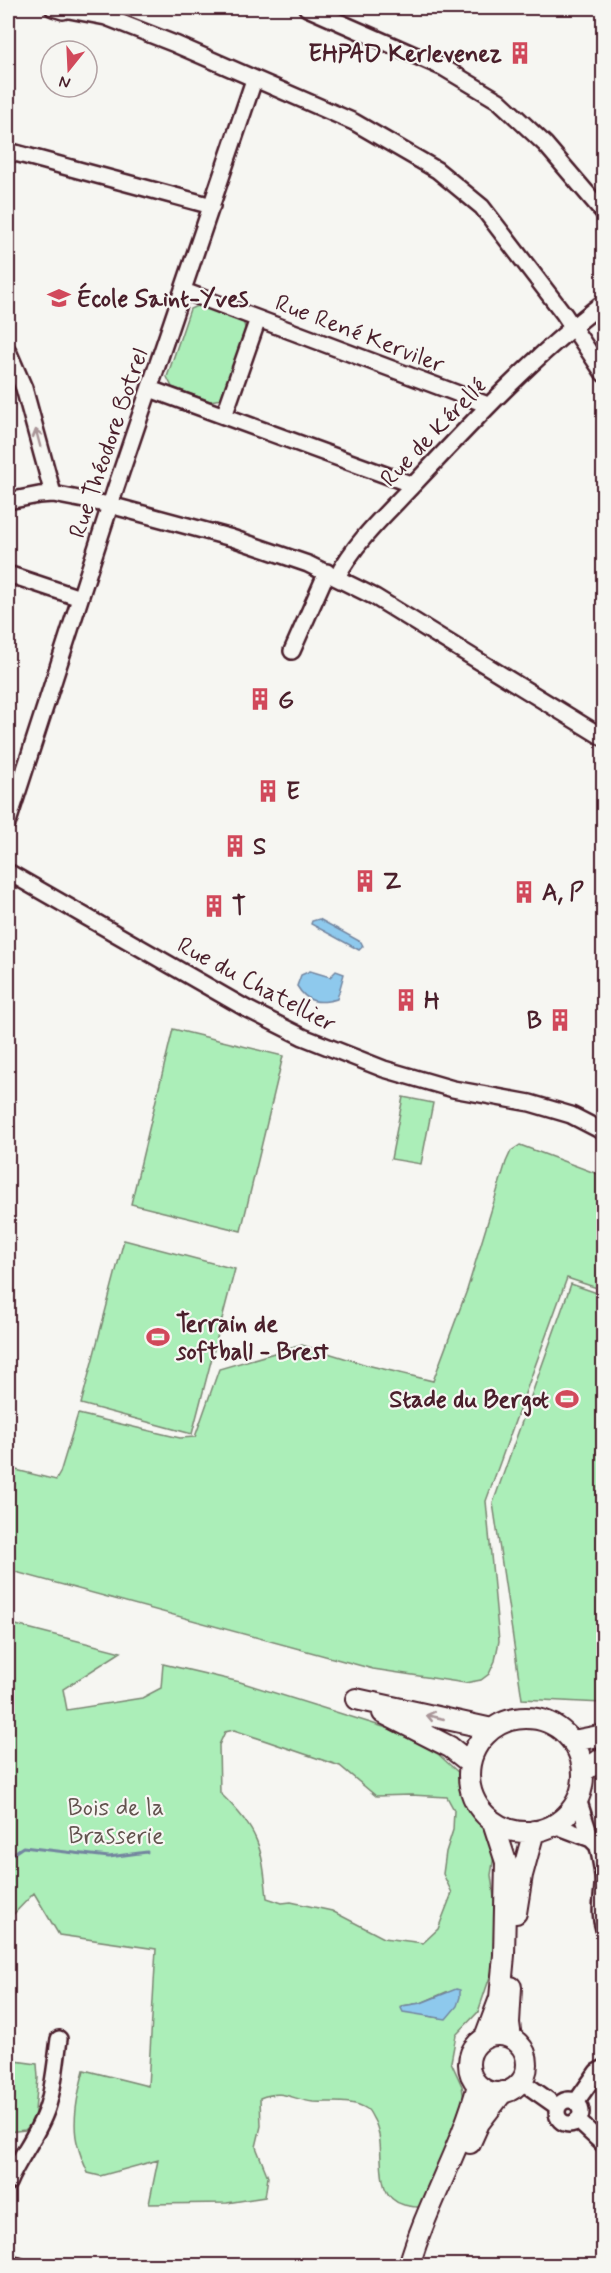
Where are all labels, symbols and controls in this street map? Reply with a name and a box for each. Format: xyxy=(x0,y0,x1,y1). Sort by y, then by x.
north arrow xyxy=(39,39,99,99)
place label: EHPAD Kerlevenez xyxy=(308,39,502,70)
building icon: EHPAD Kerlevenez xyxy=(507,40,533,66)
text: N xyxy=(57,70,73,93)
place label: École Saint-Yves xyxy=(77,282,249,315)
school or university icon: École Saint-Yves xyxy=(46,285,72,311)
street label: Rue René Kerviler xyxy=(270,288,449,381)
street label: Rue Théodore Botrel xyxy=(62,345,156,542)
street label: Rue de Kérellé xyxy=(374,372,494,494)
one-way arrow xyxy=(32,429,43,448)
place label: G xyxy=(278,685,294,716)
building icon: G xyxy=(247,686,273,712)
place label: E xyxy=(286,777,300,808)
building icon: E xyxy=(255,778,281,804)
place label: S xyxy=(253,832,266,863)
building icon: S xyxy=(222,833,248,859)
place label: Z xyxy=(383,867,402,898)
building icon: Z xyxy=(352,868,378,894)
place label: A, P xyxy=(542,878,584,909)
building icon: A, P xyxy=(511,879,537,905)
place label: T xyxy=(232,892,246,923)
building icon: T xyxy=(201,893,227,919)
street label: Rue du Chatellier xyxy=(171,930,341,1040)
place label: H xyxy=(424,986,440,1017)
building icon: H xyxy=(393,987,419,1013)
place label: B xyxy=(527,1006,542,1037)
building icon: B xyxy=(547,1007,573,1033)
place label: Terrain de softball - Brest xyxy=(175,1309,329,1368)
sports icon: Terrain de softball - Brest xyxy=(145,1324,171,1350)
place label: Stade du Bergot xyxy=(389,1385,549,1417)
sports icon: Stade du Bergot xyxy=(554,1386,580,1412)
one-way arrow xyxy=(426,1711,445,1722)
park label: Bois de la Brasserie xyxy=(68,1793,164,1852)

